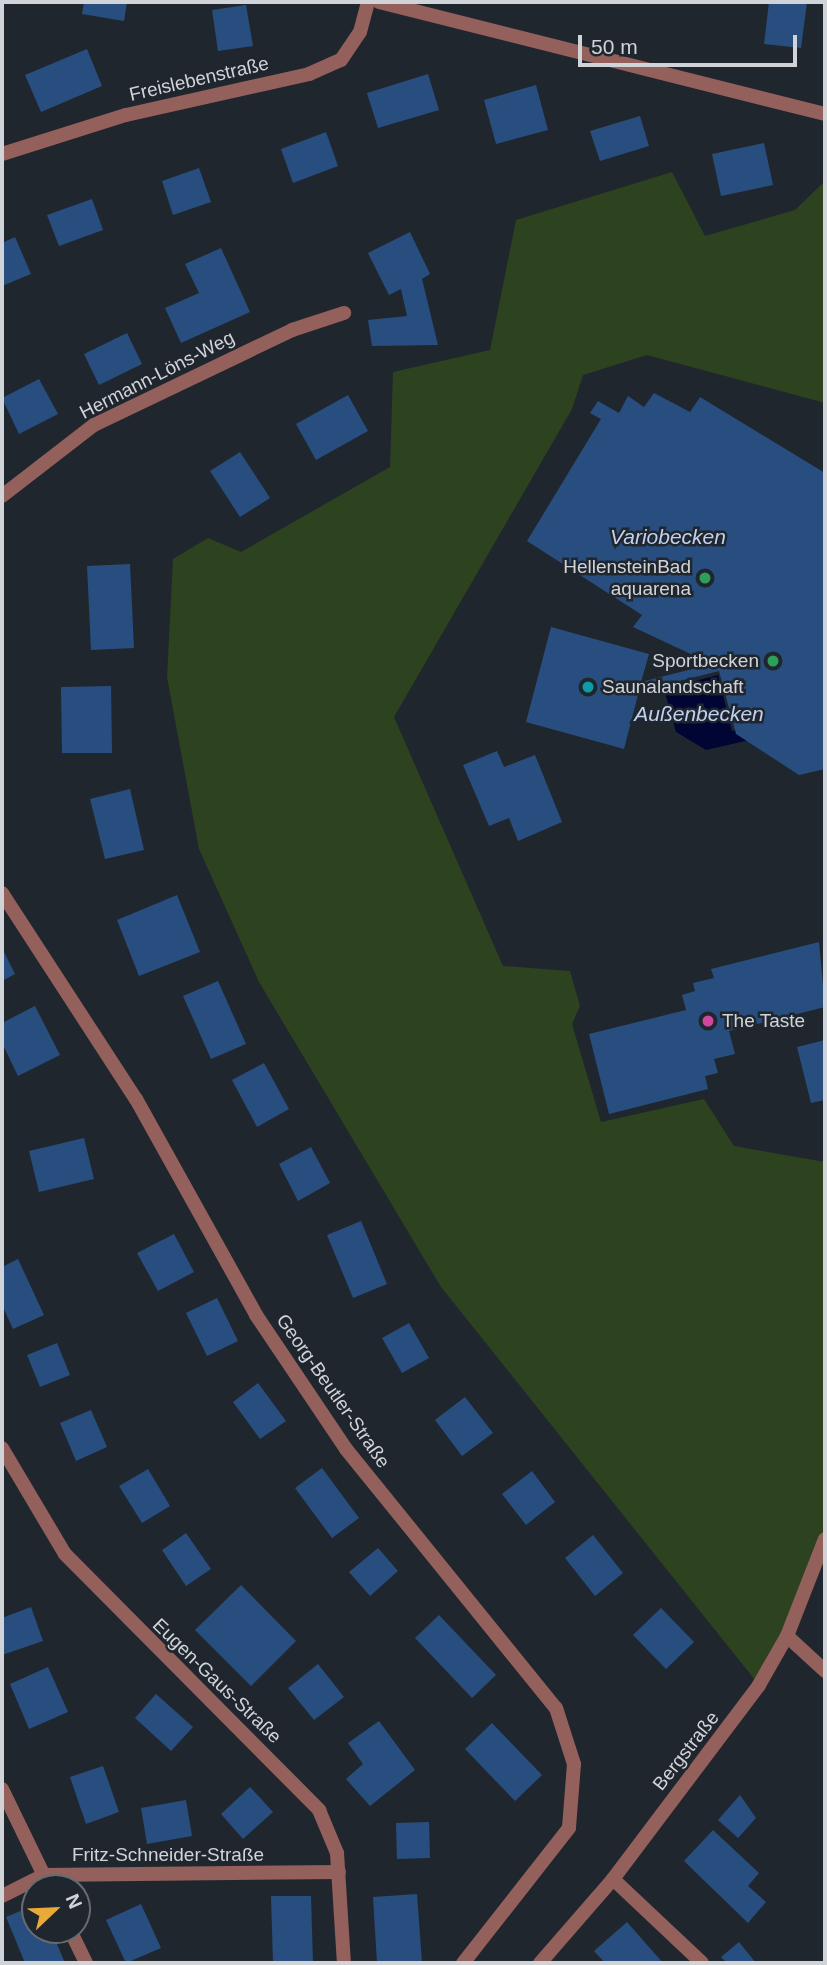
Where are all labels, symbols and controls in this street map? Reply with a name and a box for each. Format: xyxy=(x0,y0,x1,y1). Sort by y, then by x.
scale bar xyxy=(582,21,801,65)
text: 50 m xyxy=(591,35,638,58)
street label: Freislebenstraße xyxy=(127,52,271,106)
street label: Hermann-Löns-Weg xyxy=(76,326,238,424)
water label: Variobecken xyxy=(610,524,726,550)
place label: HellensteinBad aquarena xyxy=(563,556,691,600)
marker: HellensteinBad aquarena xyxy=(697,570,713,586)
place label: Sportbecken xyxy=(652,650,759,672)
marker: Sportbecken xyxy=(765,653,781,669)
place label: Saunalandschaft xyxy=(602,676,744,698)
marker: Saunalandschaft xyxy=(580,679,596,695)
water label: Außenbecken xyxy=(634,701,764,727)
place label: The Taste xyxy=(722,1010,805,1032)
marker: The Taste xyxy=(700,1013,716,1029)
street label: Georg-Beutler-Straße xyxy=(271,1310,395,1472)
street label: Eugen-Gaus-Straße xyxy=(148,1614,286,1748)
street label: Bergstraße xyxy=(648,1707,724,1795)
street label: Fritz-Schneider-Straße xyxy=(72,1844,264,1866)
north arrow xyxy=(21,1874,91,1944)
text: N xyxy=(62,1891,86,1912)

